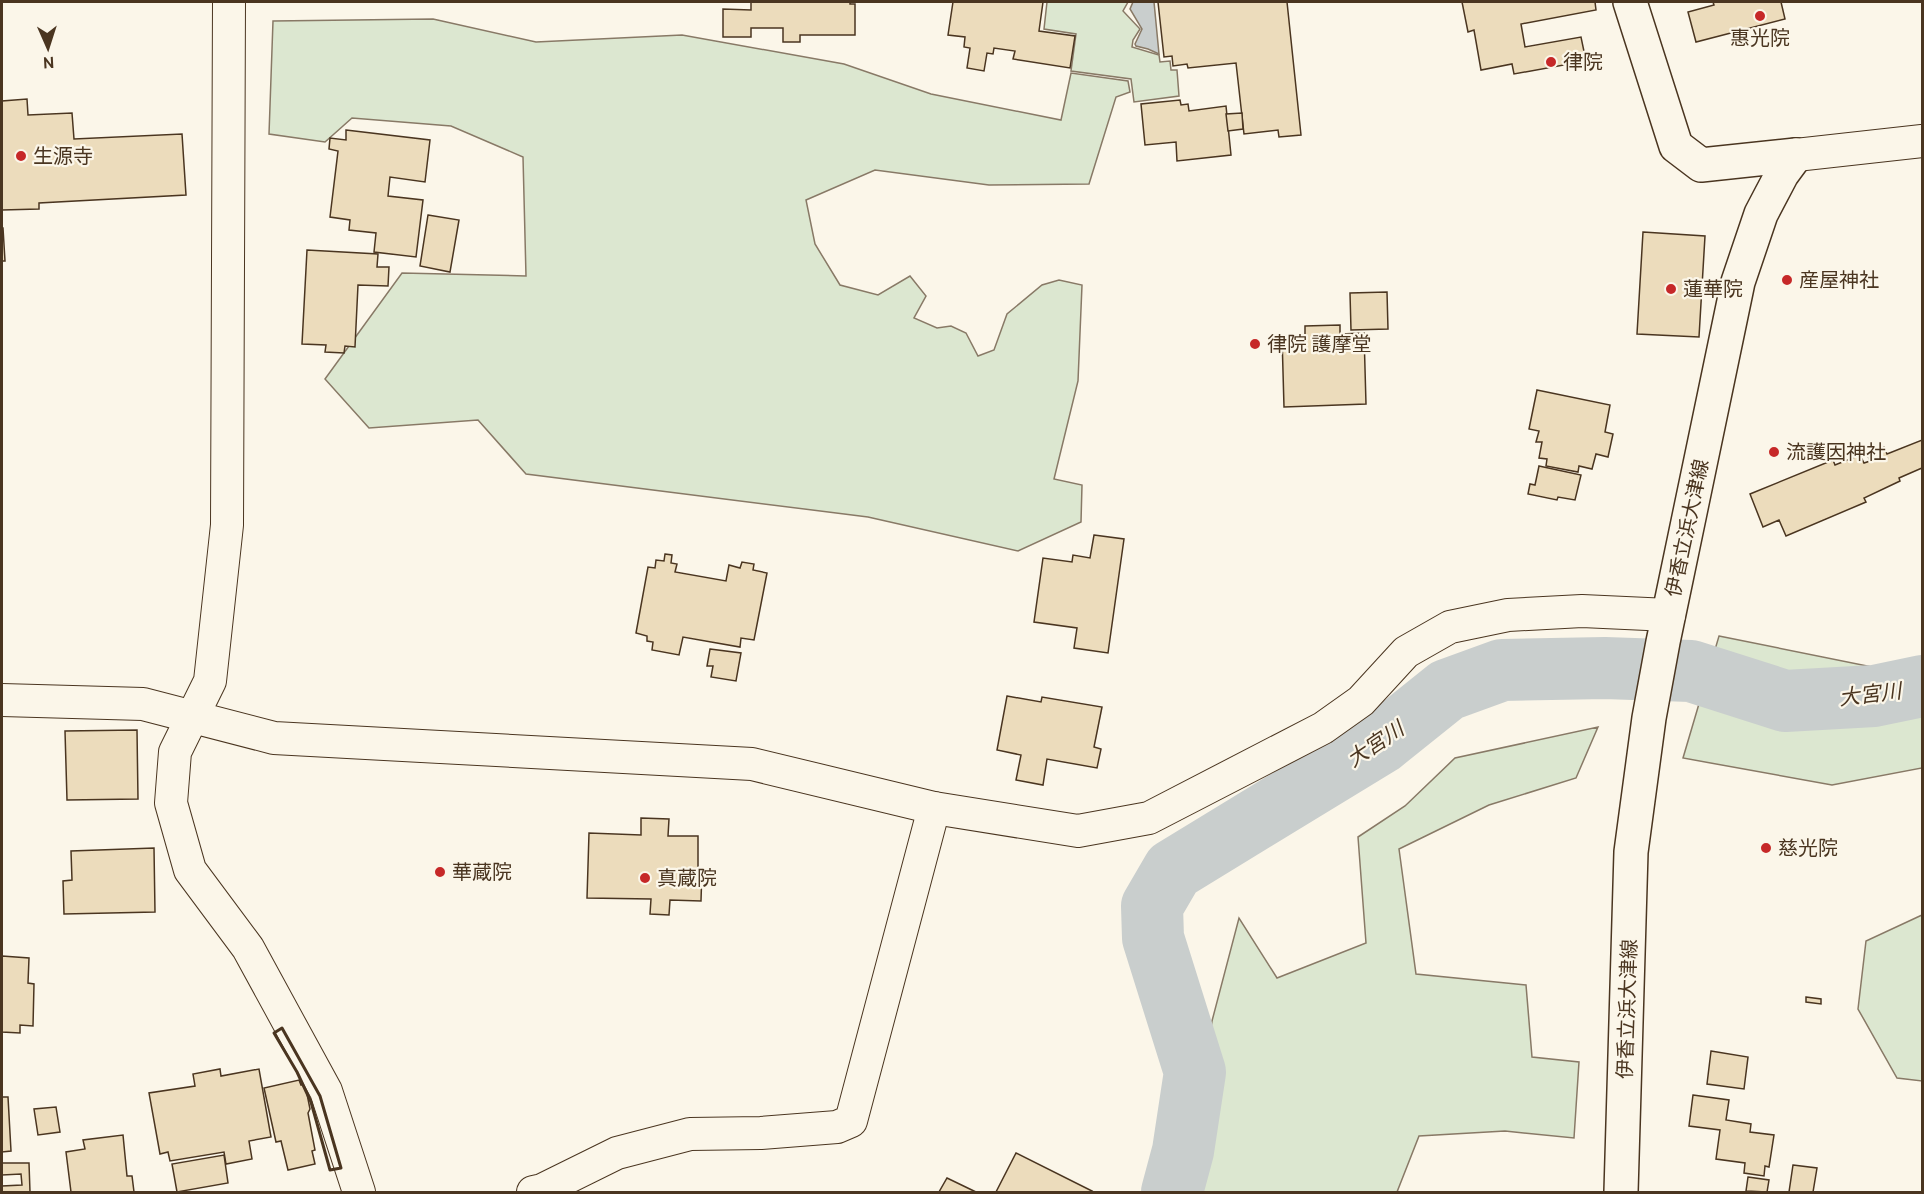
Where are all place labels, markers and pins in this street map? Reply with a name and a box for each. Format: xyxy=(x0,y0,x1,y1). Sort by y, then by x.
marker: 惠光院 xyxy=(1753,9,1767,23)
place label: 惠光院 xyxy=(1730,26,1790,50)
place label: 律院 xyxy=(1563,50,1603,74)
marker: 律院 xyxy=(1544,55,1558,69)
place label: 生源寺 xyxy=(33,144,93,168)
marker: 生源寺 xyxy=(14,149,28,163)
place label: 産屋神社 xyxy=(1799,268,1879,292)
marker: 産屋神社 xyxy=(1780,273,1794,287)
place label: 蓮華院 xyxy=(1683,277,1743,301)
marker: 蓮華院 xyxy=(1664,282,1678,296)
place label: 律院 護摩堂 xyxy=(1267,332,1372,356)
marker: 律院 護摩堂 xyxy=(1248,337,1262,351)
place label: 流護因神社 xyxy=(1786,440,1886,464)
marker: 流護因神社 xyxy=(1767,445,1781,459)
place label: 慈光院 xyxy=(1778,836,1838,860)
marker: 慈光院 xyxy=(1759,841,1773,855)
place label: 華蔵院 xyxy=(452,860,512,884)
marker: 華蔵院 xyxy=(433,865,447,879)
place label: 真蔵院 xyxy=(657,866,717,890)
marker: 真蔵院 xyxy=(638,871,652,885)

